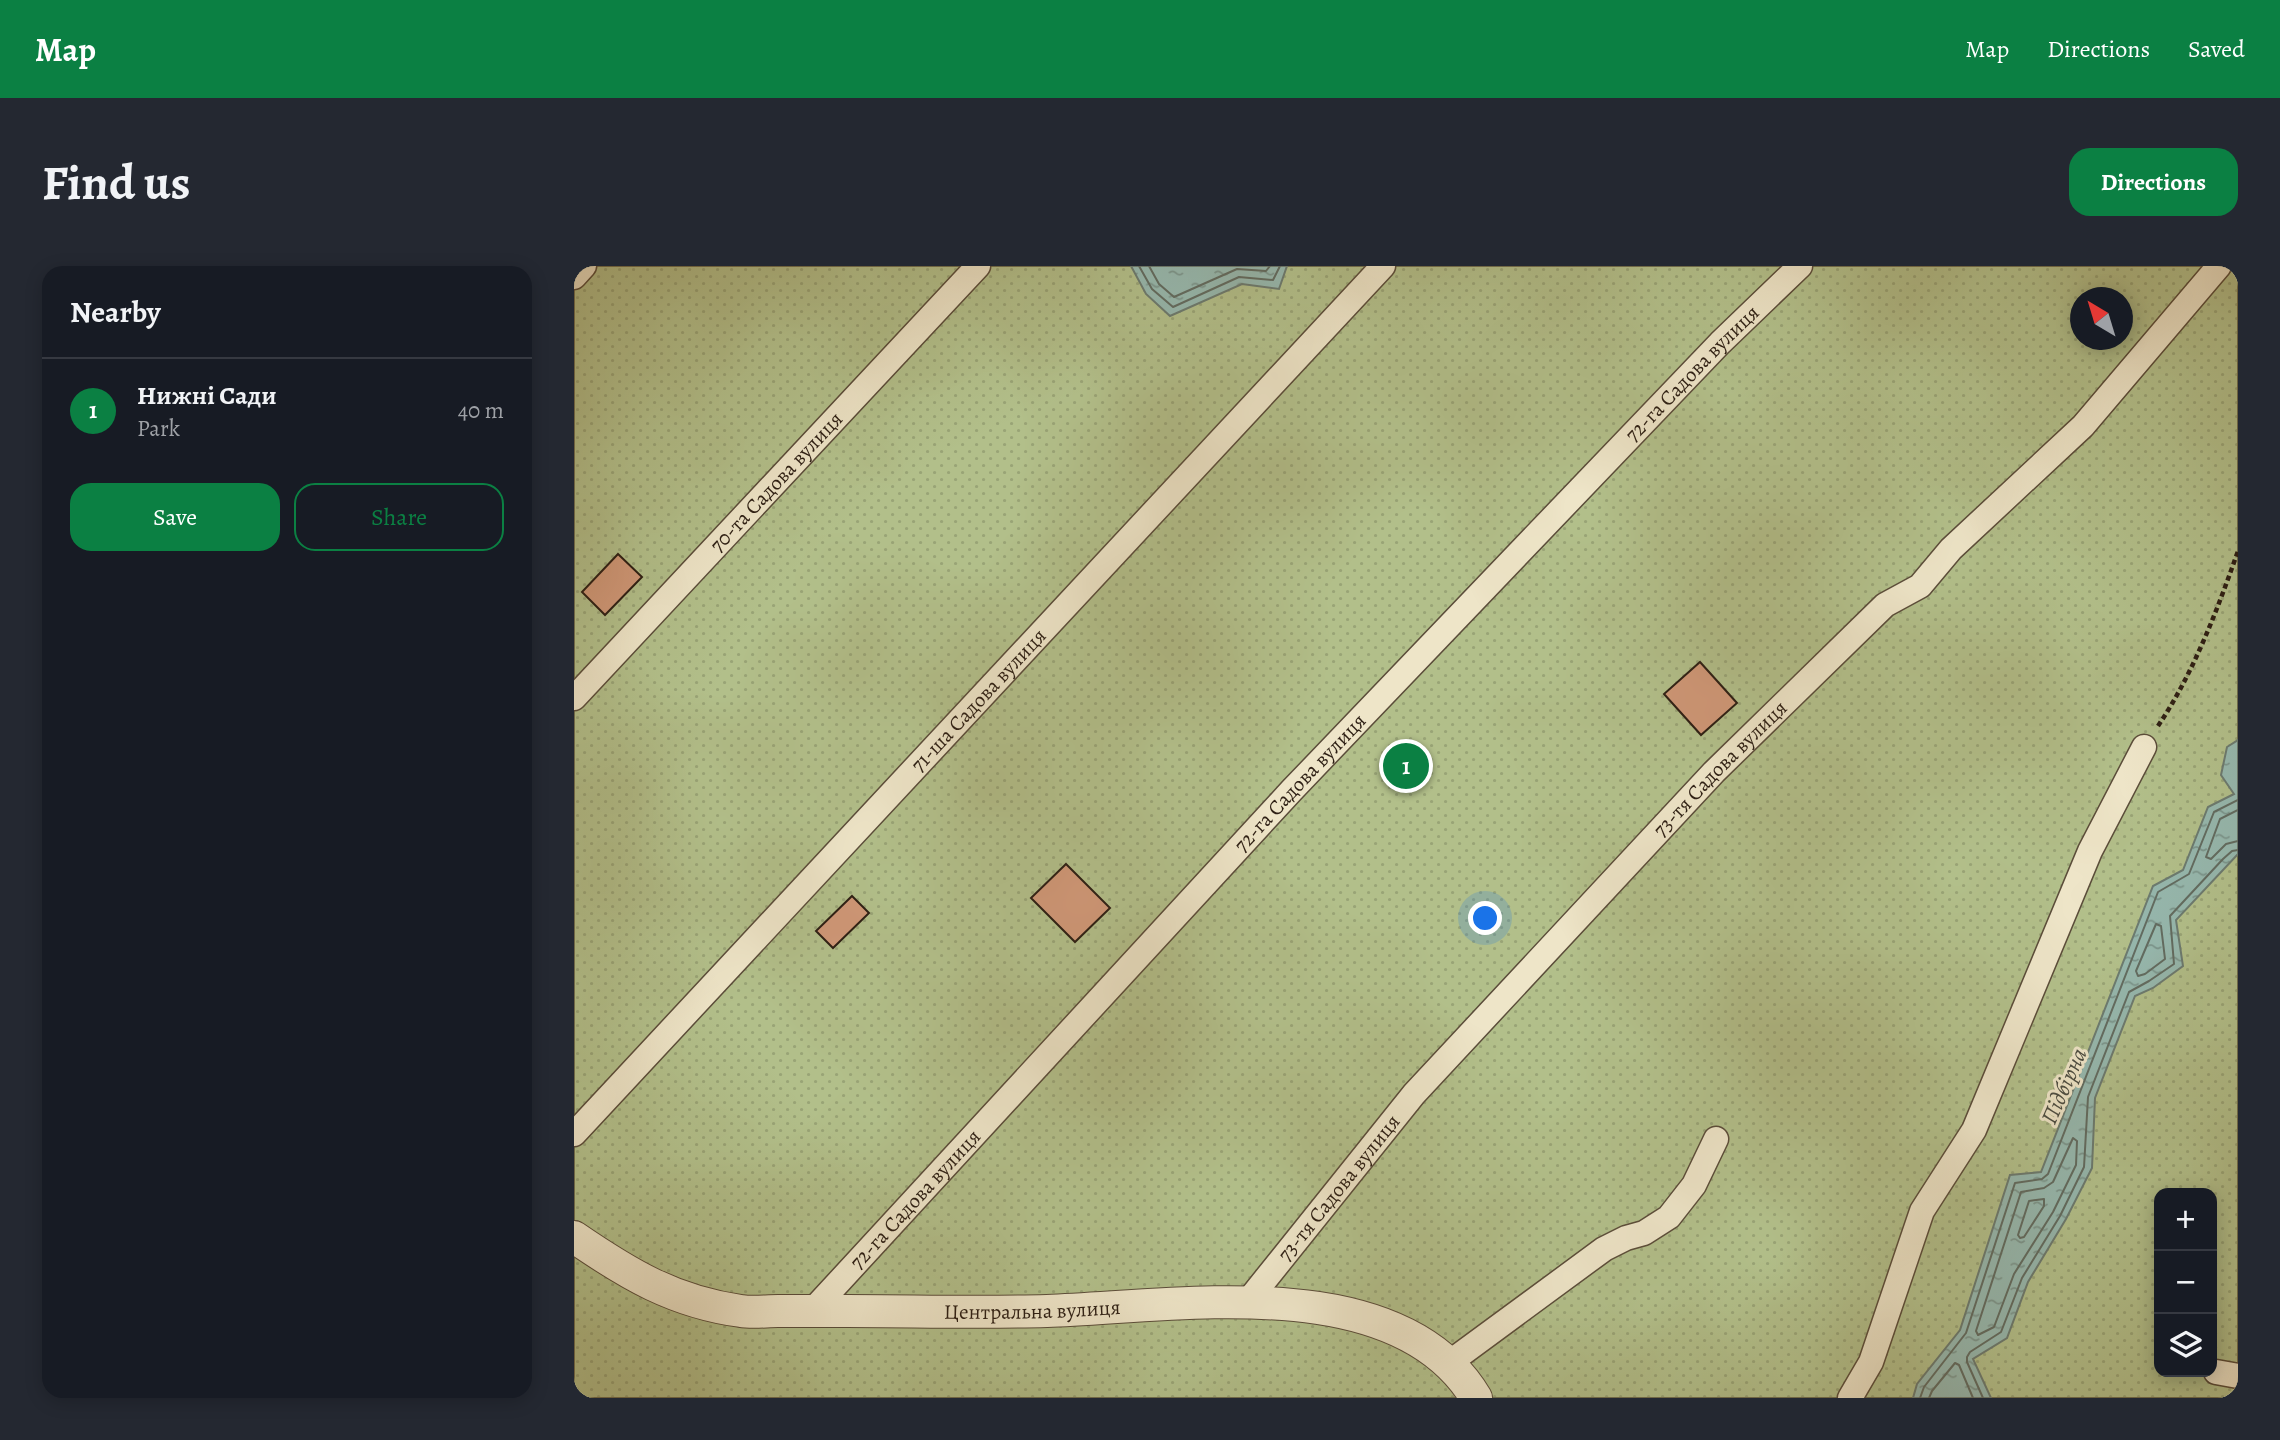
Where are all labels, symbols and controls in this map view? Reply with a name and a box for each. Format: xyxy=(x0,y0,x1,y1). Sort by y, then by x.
text: Map xyxy=(35,27,96,72)
text: Map xyxy=(1965,33,2009,65)
text: Directions xyxy=(2047,33,2150,65)
text: Saved xyxy=(2188,33,2245,65)
button: Directions xyxy=(2069,148,2238,216)
text: Find us xyxy=(42,149,190,216)
north arrow xyxy=(2070,287,2133,350)
text: Nearby xyxy=(70,292,161,332)
street label: 72-га Садова вулиця xyxy=(1619,299,1765,448)
text: Нижні Сади xyxy=(137,378,277,413)
text: 1 xyxy=(89,395,97,426)
text: 40 m xyxy=(458,395,504,426)
street label: 70-та Садова вулиця xyxy=(703,405,849,558)
text: Park xyxy=(137,413,180,444)
button: Save xyxy=(70,483,280,551)
button: Share xyxy=(294,483,504,551)
street label: 71-ша Садова вулиця xyxy=(904,622,1052,778)
street label: 73-тя Садова вулиця xyxy=(1647,694,1793,843)
street label: 72-га Садова вулиця xyxy=(1228,707,1372,858)
pin: 1 xyxy=(1383,740,1429,792)
your location xyxy=(1468,901,1502,935)
water label: Підбірна xyxy=(2034,1043,2095,1129)
street label: 73-тя Садова вулиця xyxy=(1271,1109,1406,1267)
street label: 72-га Садова вулиця xyxy=(843,1123,987,1275)
map controls xyxy=(2154,1188,2217,1377)
button: + xyxy=(2154,1188,2217,1251)
button: − xyxy=(2154,1251,2217,1314)
street label: Центральна вулиця xyxy=(944,1293,1121,1326)
button: layers xyxy=(2154,1314,2217,1377)

